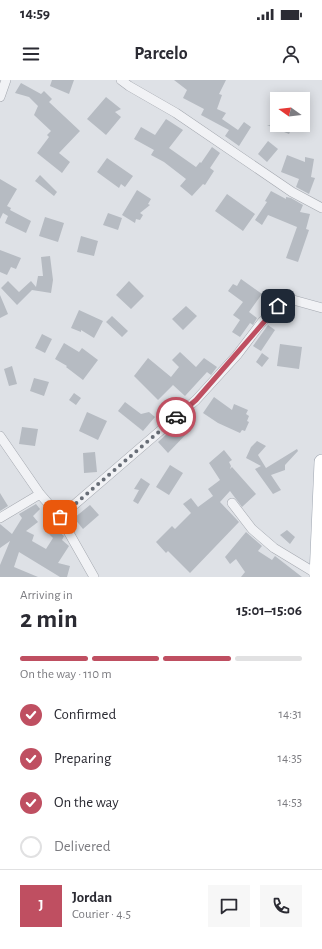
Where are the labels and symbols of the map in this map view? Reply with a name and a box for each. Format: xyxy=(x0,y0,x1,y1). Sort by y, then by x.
north arrow xyxy=(270,92,310,132)
pin xyxy=(261,289,295,323)
courier xyxy=(156,397,196,437)
pin xyxy=(43,500,77,534)

